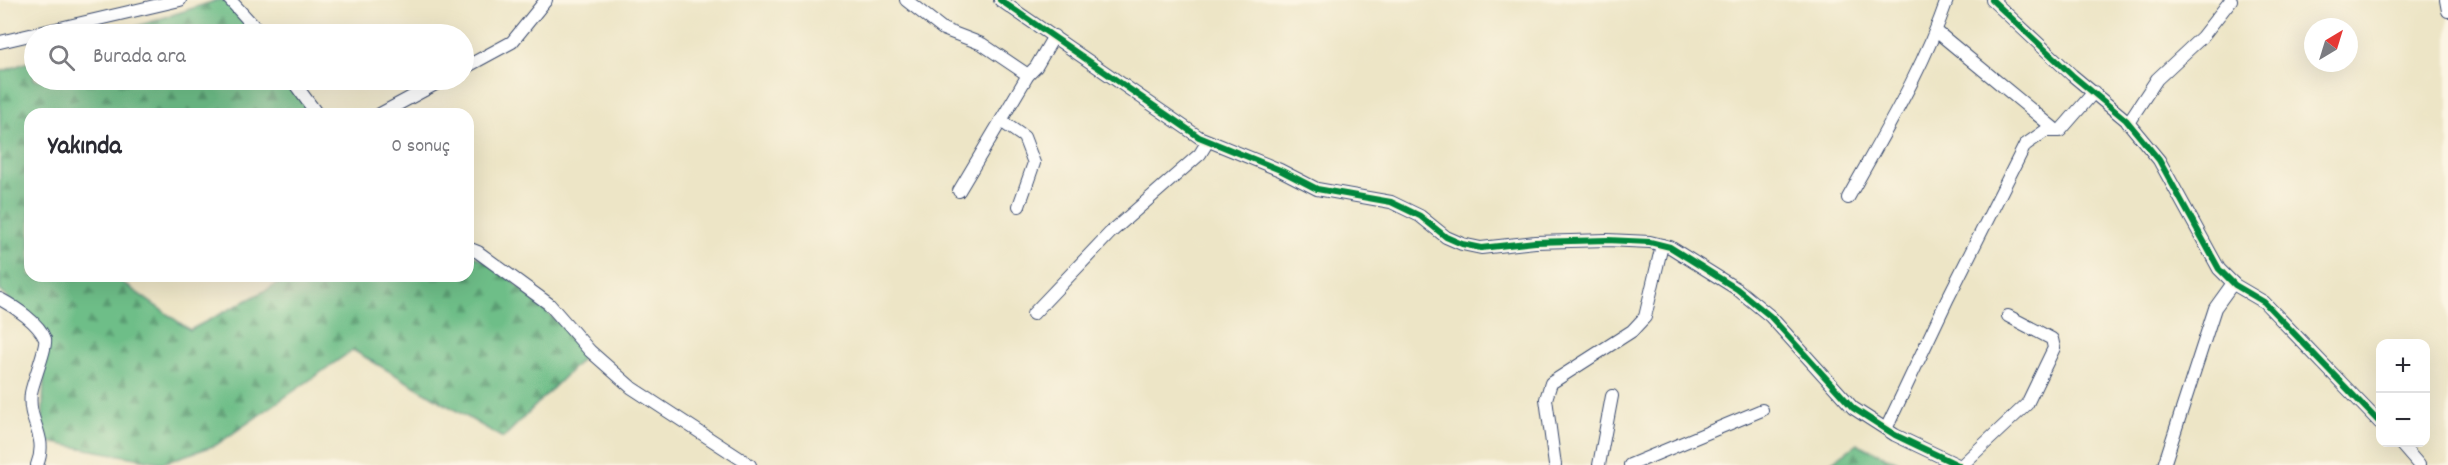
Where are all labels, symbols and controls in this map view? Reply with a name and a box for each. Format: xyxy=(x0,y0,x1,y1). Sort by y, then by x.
north arrow xyxy=(2304,18,2358,72)
search box xyxy=(24,24,474,90)
icon: search xyxy=(45,41,78,74)
text: Burada ara xyxy=(93,42,186,73)
text: Yakında xyxy=(48,129,122,166)
text: 0 sonuç xyxy=(391,133,450,161)
map controls xyxy=(2376,339,2430,447)
button: + xyxy=(2376,339,2430,393)
button: − xyxy=(2376,393,2430,447)

